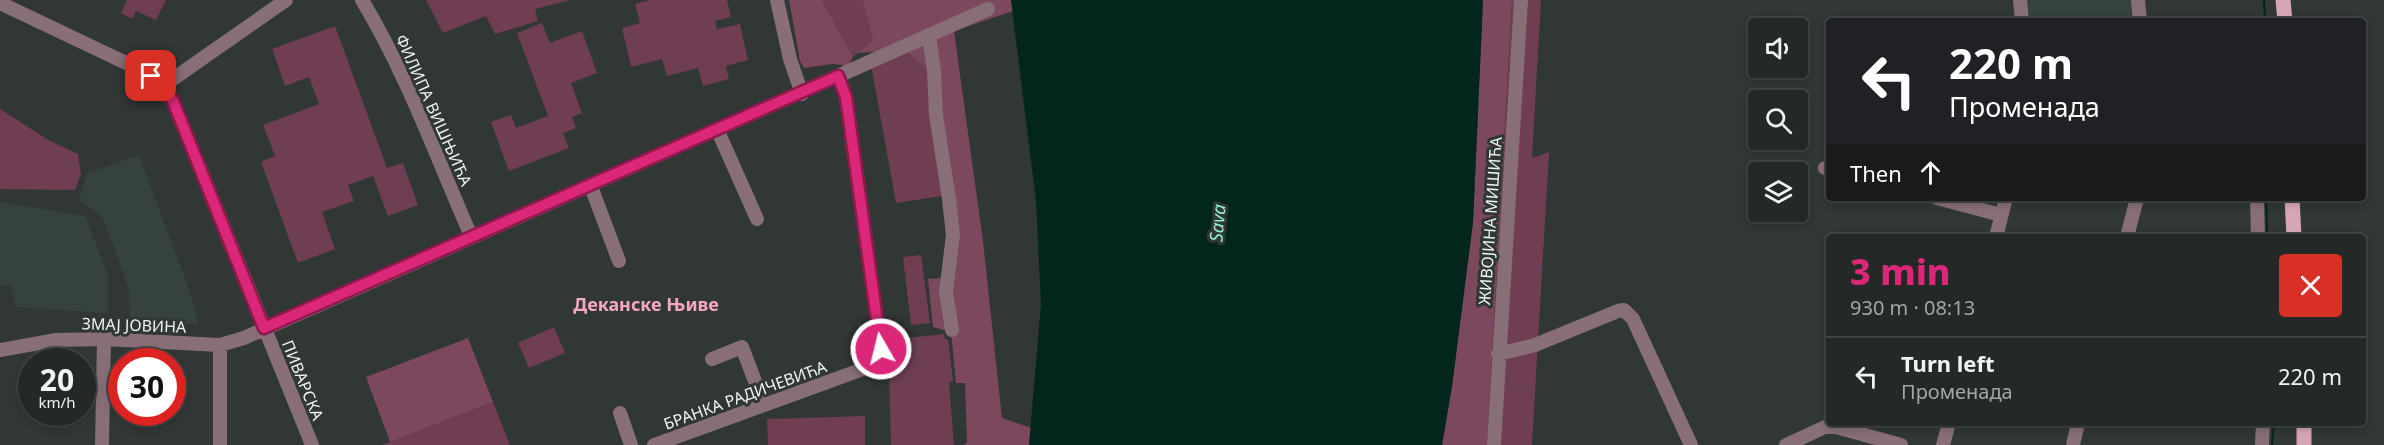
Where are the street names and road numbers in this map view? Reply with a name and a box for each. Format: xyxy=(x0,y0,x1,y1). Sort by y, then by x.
street label: ФИЛИПА ВИШЊИЋА xyxy=(391,31,478,190)
street label: ЖИВОЈИНА МИШИЋА xyxy=(1473,135,1507,306)
street label: ЗМАЈ ЈОВИНА xyxy=(81,312,187,338)
street label: ПИВАРСКА xyxy=(277,337,329,424)
street label: БРАНКА РАДИЧЕВИЋА xyxy=(661,355,830,435)

